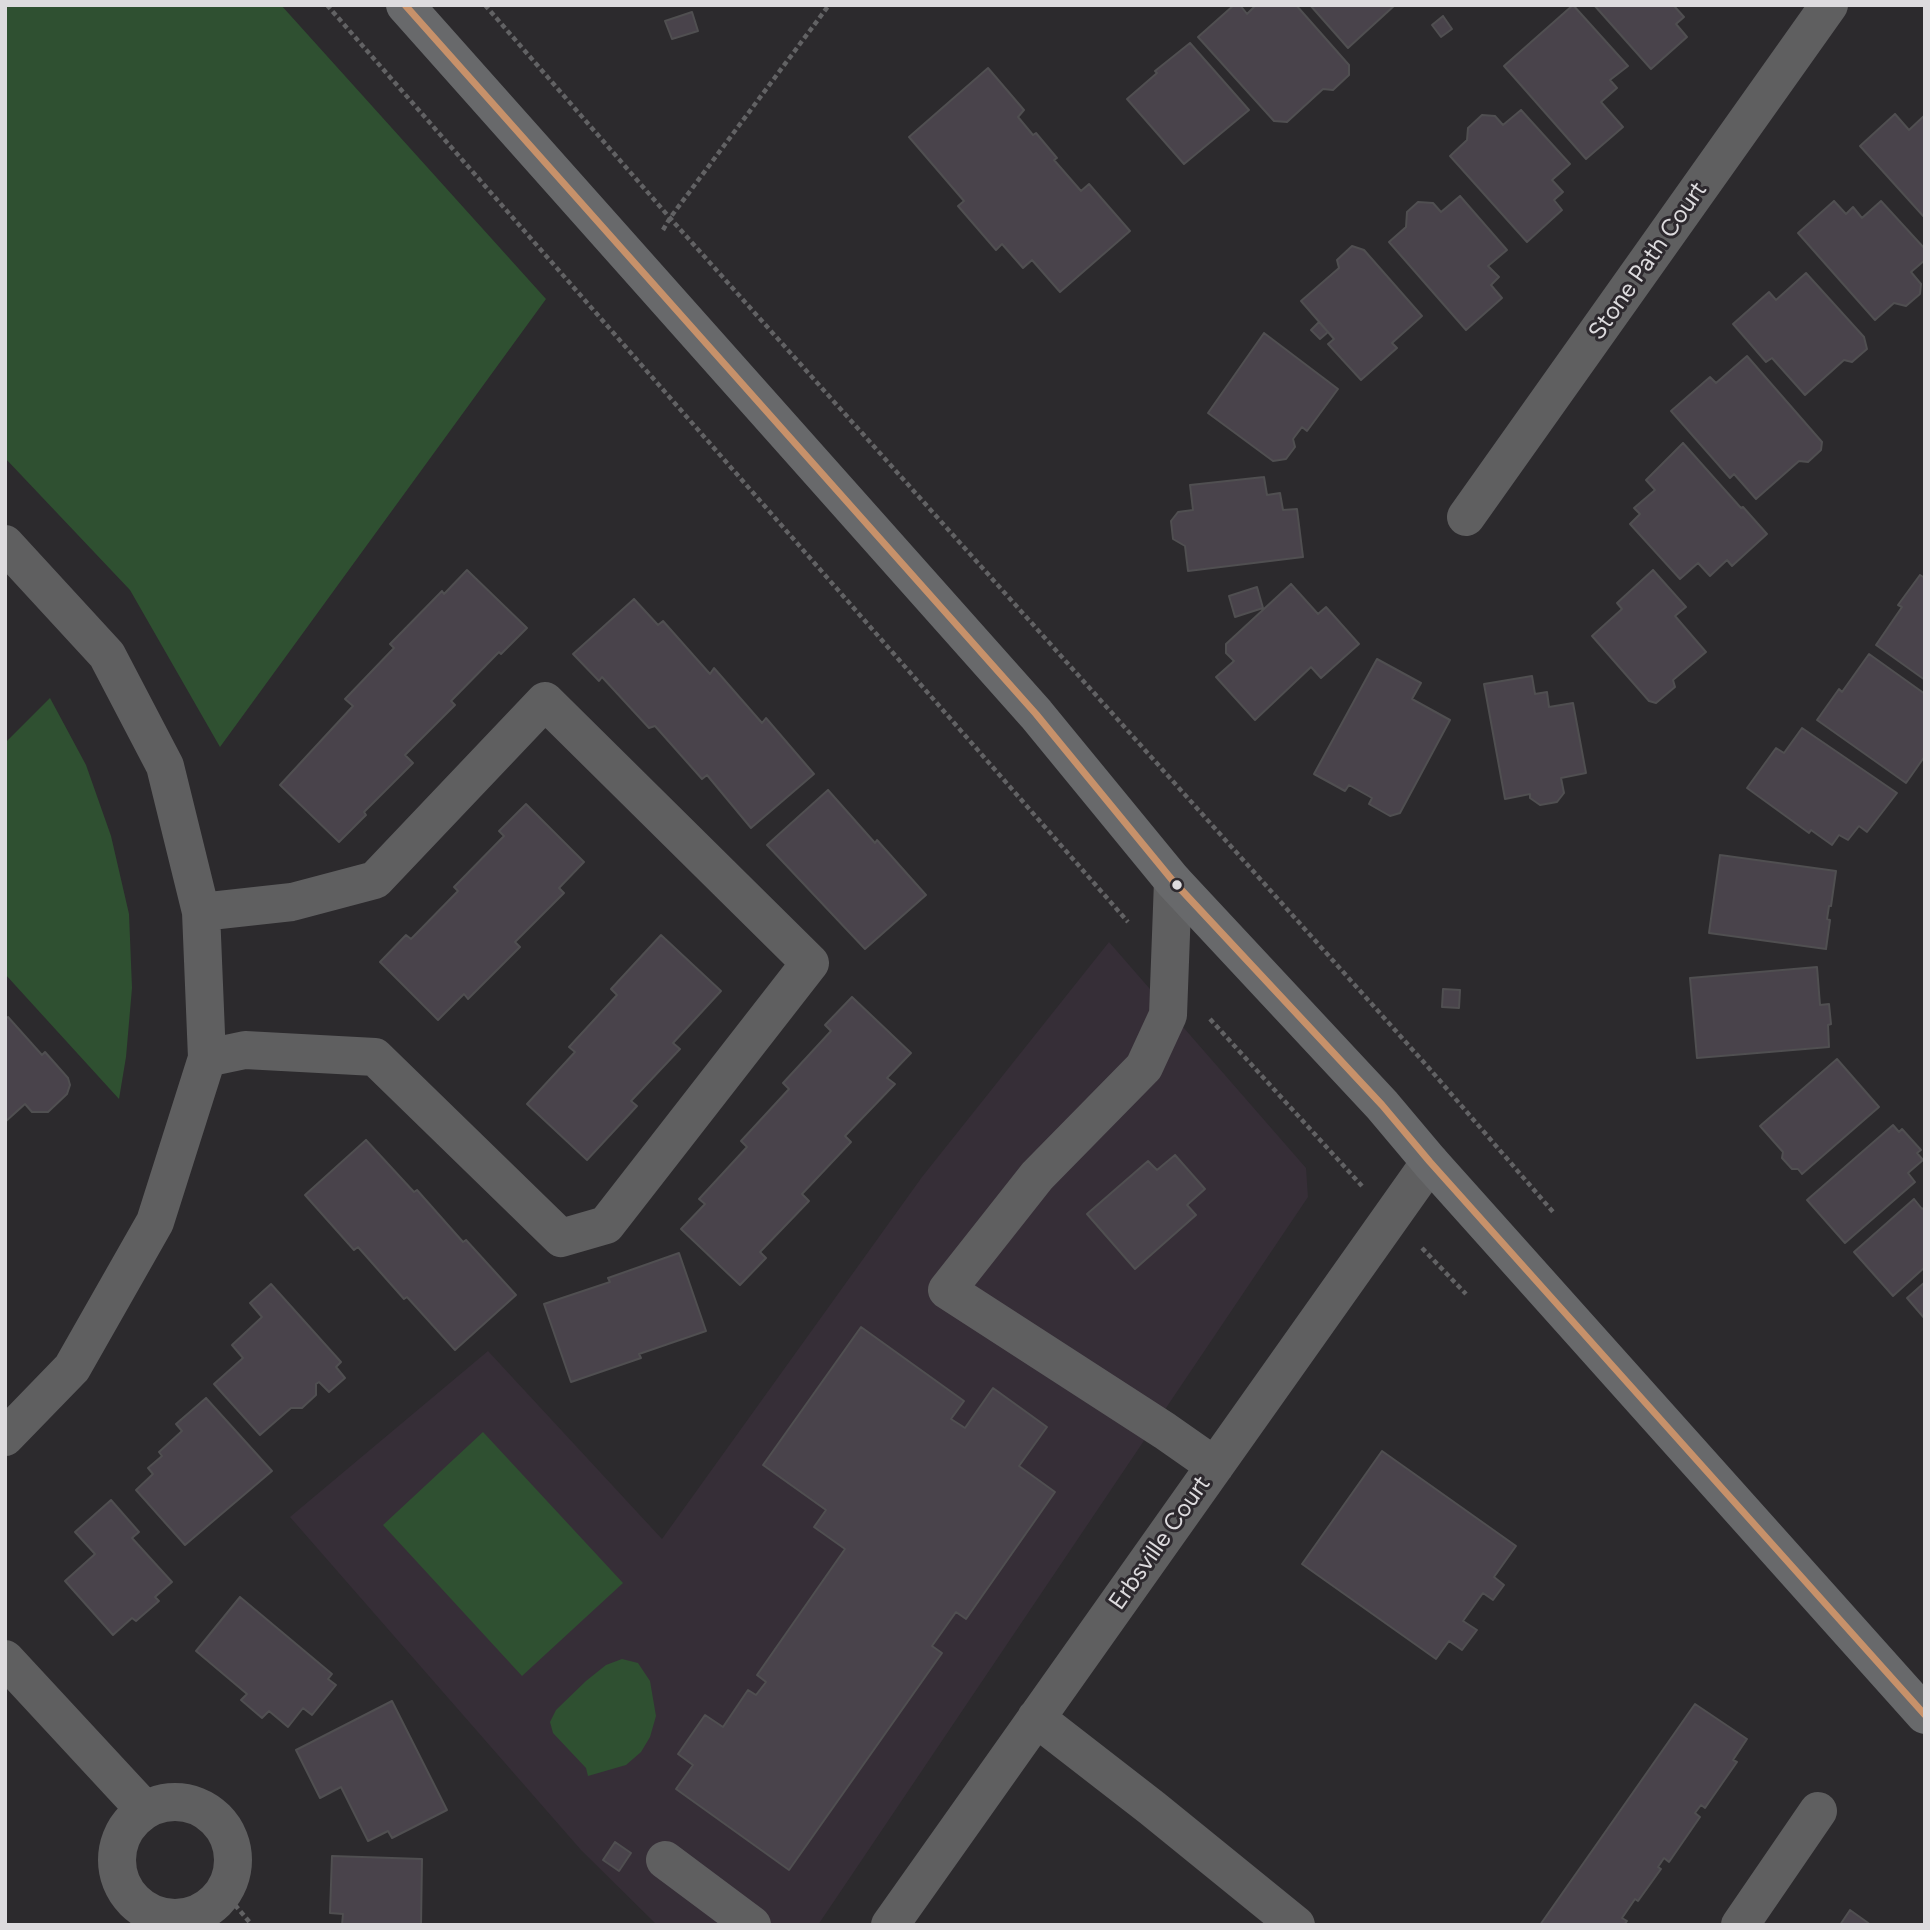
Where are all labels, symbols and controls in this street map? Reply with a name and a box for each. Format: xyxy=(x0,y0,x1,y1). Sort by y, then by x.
street label: Stone Path Court xyxy=(1583,176,1713,346)
unlabelled marker xyxy=(1170,878,1184,892)
street label: Erbsville Court xyxy=(1103,1470,1217,1616)

